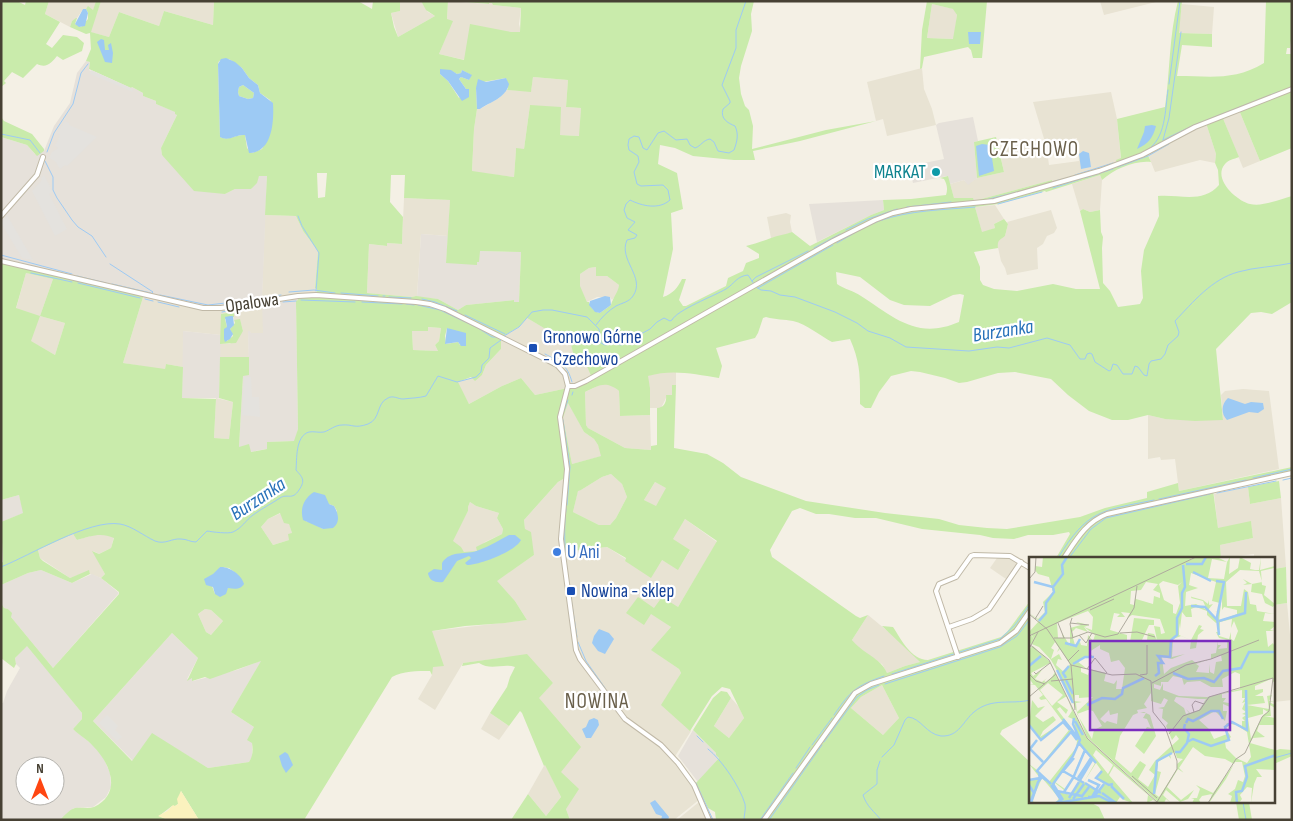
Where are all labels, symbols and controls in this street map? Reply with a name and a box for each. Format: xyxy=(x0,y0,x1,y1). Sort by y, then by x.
district label: CZECHOWO xyxy=(989,137,1079,162)
place label: MARKAT xyxy=(874,161,926,184)
marker: MARKAT xyxy=(930,166,942,178)
street label: Opalowa xyxy=(224,288,280,318)
water label: Burzanka xyxy=(971,314,1035,348)
place label: Gronowo Górne - Czechowo xyxy=(543,326,642,371)
marker: Gronowo Górne - Czechowo xyxy=(527,342,539,354)
water label: Burzanka xyxy=(226,472,290,526)
place label: U Ani xyxy=(567,541,600,564)
marker: U Ani xyxy=(551,546,563,558)
inset map xyxy=(1029,557,1276,804)
place label: Nowina - sklep xyxy=(581,580,674,603)
marker: Nowina - sklep xyxy=(565,585,577,597)
district label: NOWINA xyxy=(565,689,629,714)
north arrow xyxy=(15,756,65,806)
text: N xyxy=(36,760,44,777)

